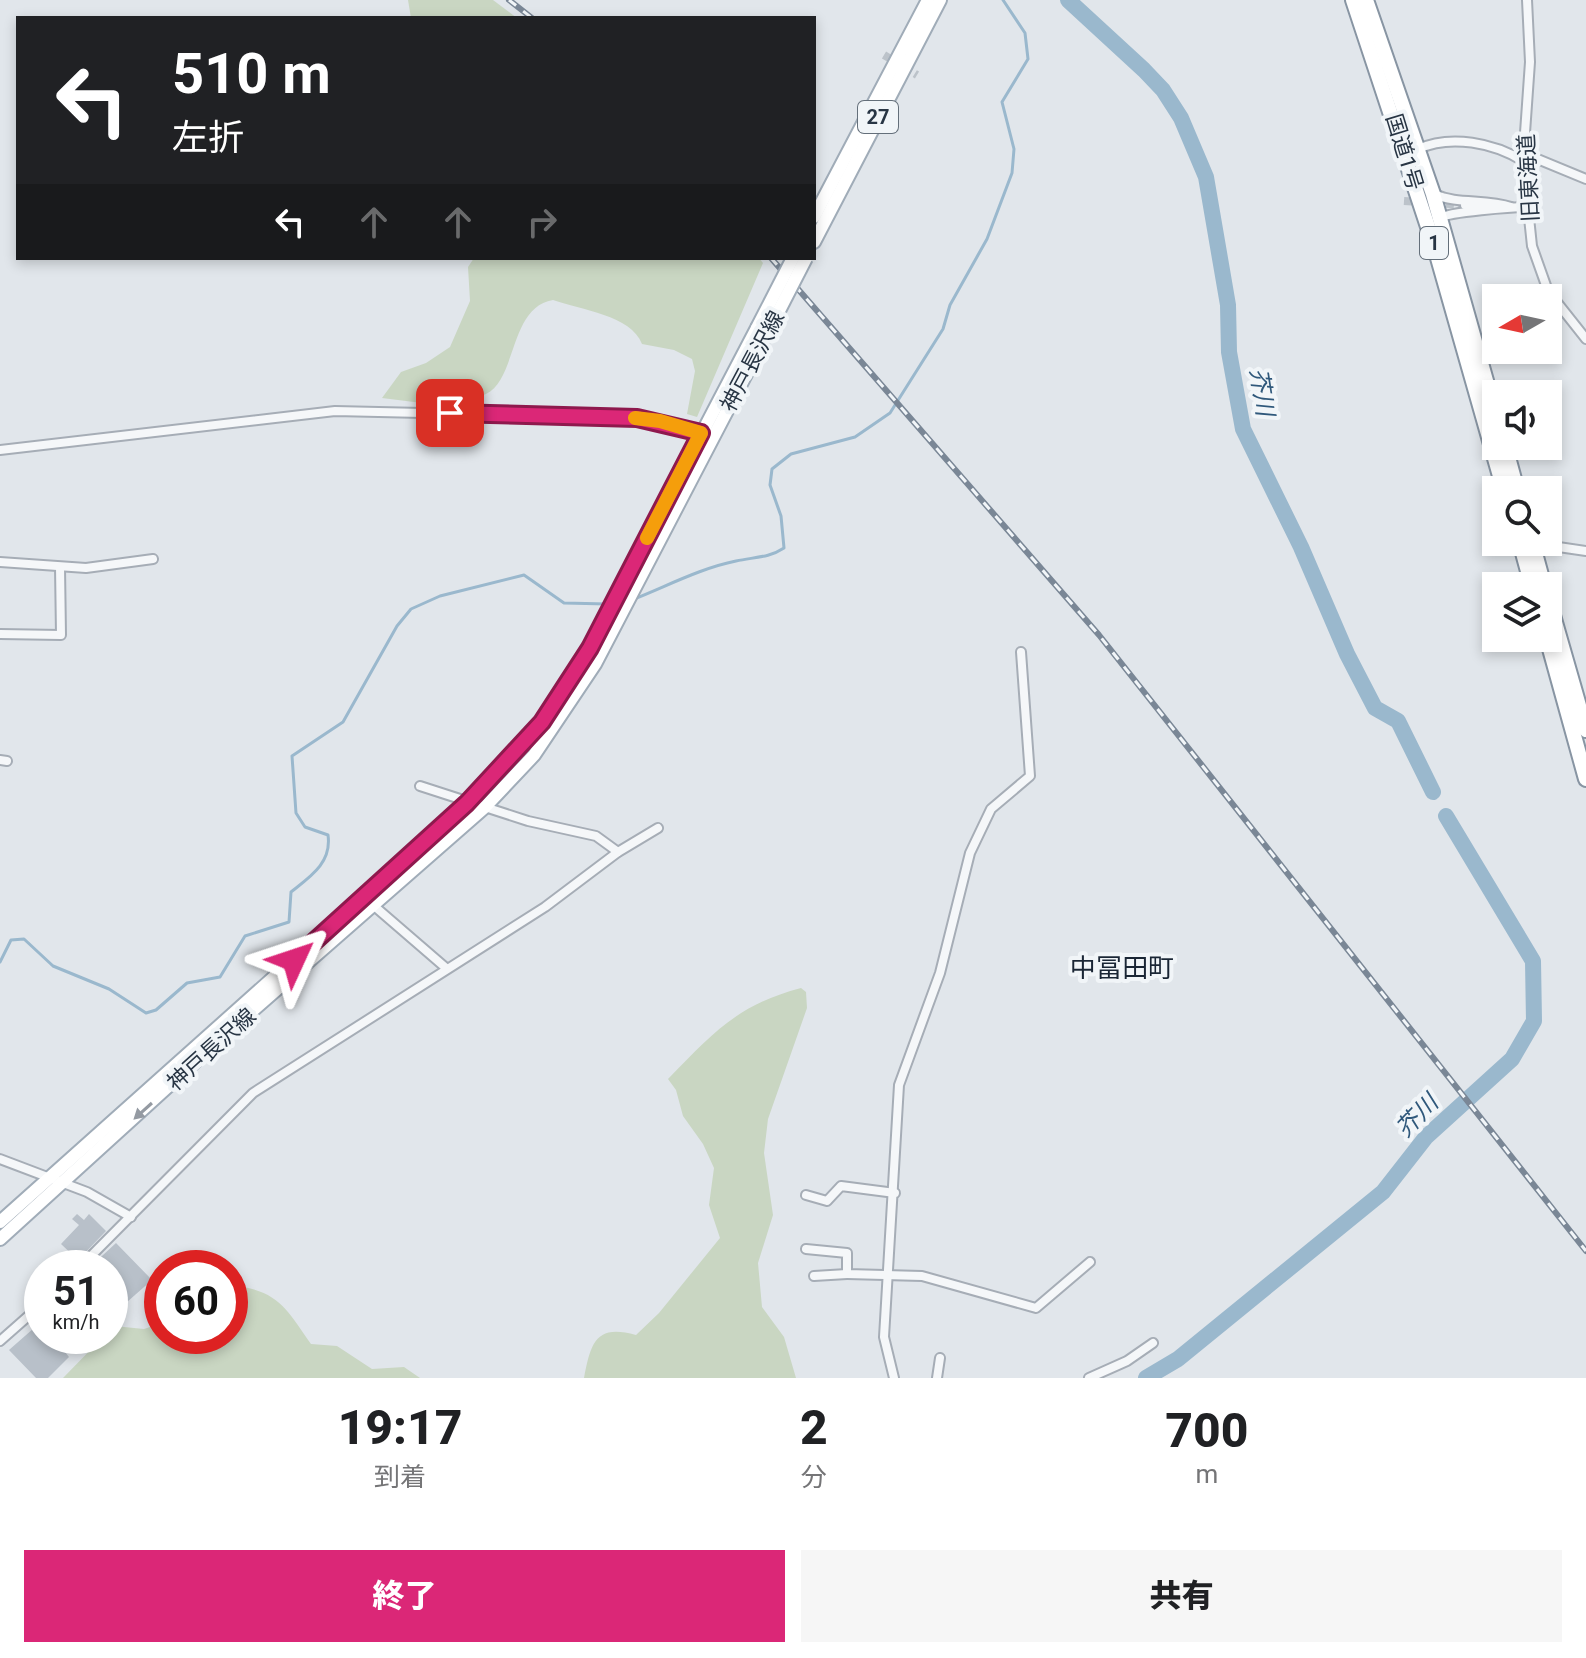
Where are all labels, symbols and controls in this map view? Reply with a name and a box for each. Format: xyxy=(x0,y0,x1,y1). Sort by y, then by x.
text: 510 m xyxy=(172,41,331,107)
icon: left xyxy=(40,48,144,152)
road number: 27 xyxy=(858,101,898,133)
street label: 国道1号 xyxy=(1381,111,1428,193)
text: 左折 xyxy=(172,117,244,159)
street label: 旧東海道 xyxy=(1514,133,1543,223)
icon: left xyxy=(268,200,312,244)
icon: ahead xyxy=(352,200,396,244)
icon: ahead xyxy=(436,200,480,244)
icon: right xyxy=(520,200,564,244)
road number: 1 xyxy=(1420,227,1448,259)
north arrow xyxy=(1482,284,1562,364)
map controls xyxy=(1482,284,1562,652)
street label: 神戸長沢線 xyxy=(716,307,789,416)
water label: 芥川 xyxy=(1244,366,1280,421)
pin xyxy=(416,379,484,447)
button: sound xyxy=(1482,380,1562,460)
icon: arrive xyxy=(428,391,472,435)
button: search xyxy=(1482,476,1562,556)
button: layers xyxy=(1482,572,1562,652)
position arrow xyxy=(252,918,336,1002)
district label: 中冨田町 xyxy=(1070,953,1174,983)
street label: 神戸長沢線 xyxy=(162,1003,261,1095)
water label: 芥川 xyxy=(1390,1087,1446,1143)
one-way arrow xyxy=(134,1101,153,1119)
speed limit sign: 60 xyxy=(144,1250,248,1354)
text: 51 xyxy=(53,1268,99,1315)
text: km/h xyxy=(53,1310,99,1334)
text: 19:17 xyxy=(338,1399,462,1456)
text: 2 xyxy=(800,1399,828,1456)
text: 700 xyxy=(1165,1402,1248,1459)
text: m xyxy=(1195,1459,1218,1489)
text: 到着 xyxy=(374,1462,426,1492)
text: 分 xyxy=(801,1462,827,1492)
button: 終了 xyxy=(24,1550,785,1642)
button: 共有 xyxy=(801,1550,1562,1642)

